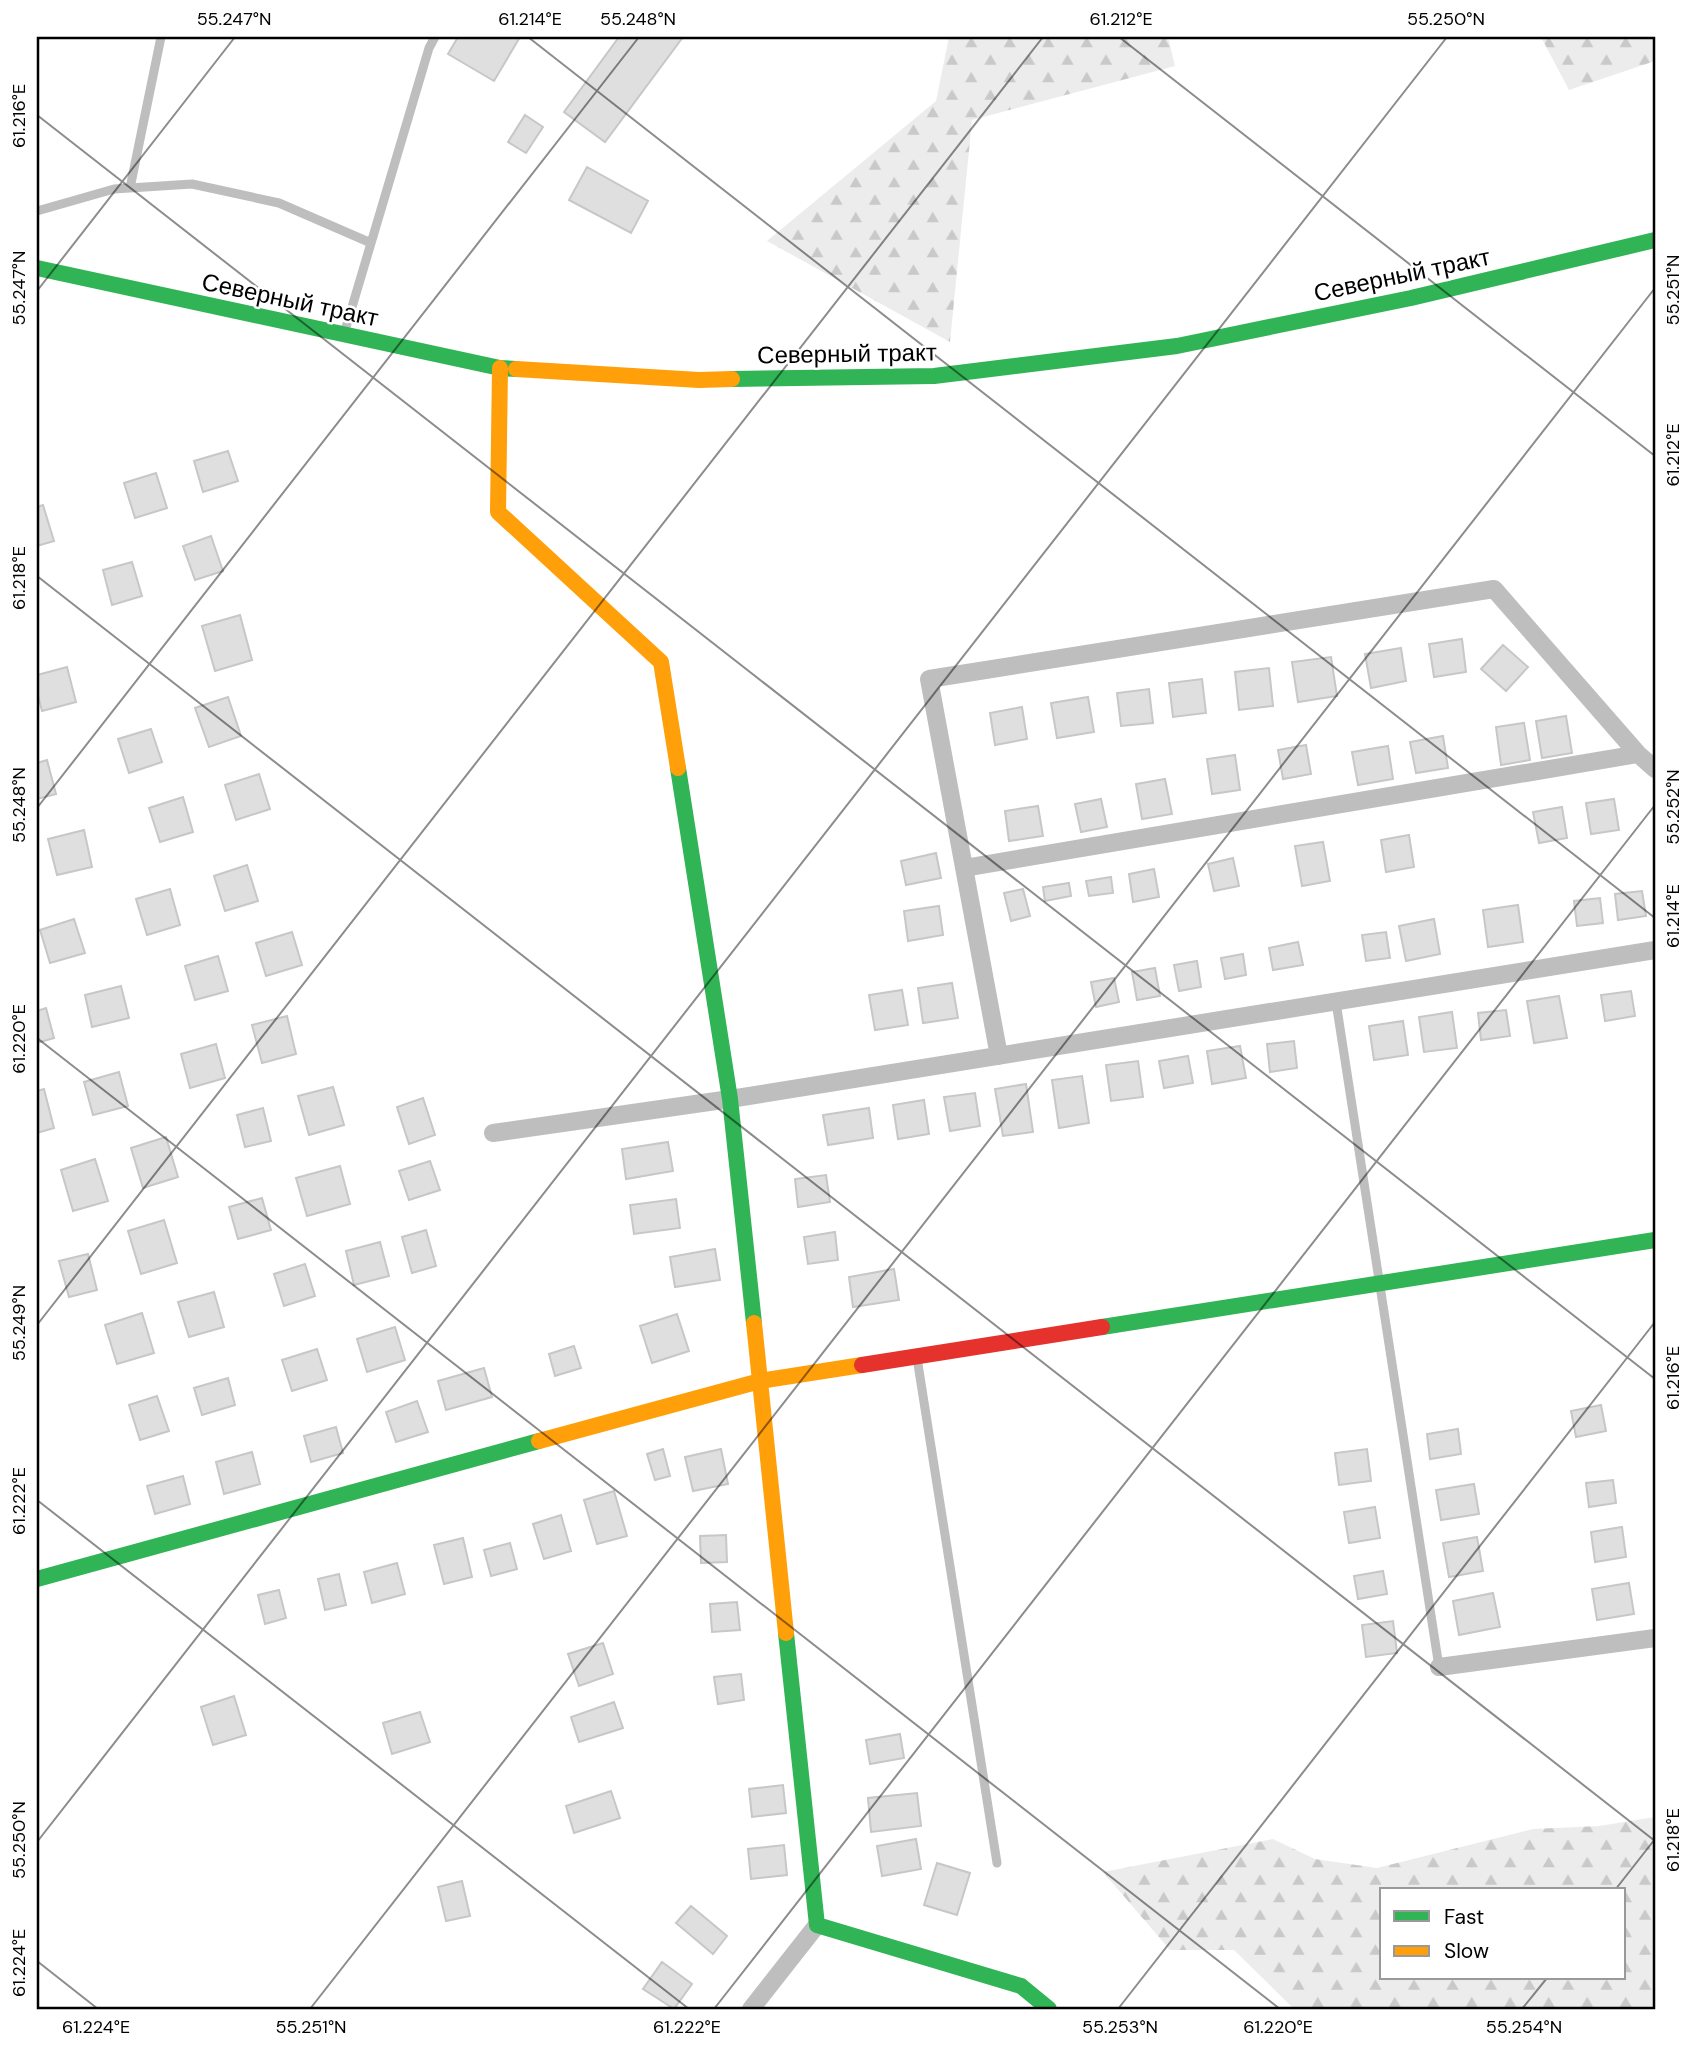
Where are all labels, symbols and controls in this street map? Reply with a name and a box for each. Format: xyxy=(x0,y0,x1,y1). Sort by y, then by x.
text: 55.247°N xyxy=(197,7,271,31)
text: 61.214°E xyxy=(498,7,562,31)
text: 55.248°N xyxy=(600,7,676,31)
text: 61.212°E xyxy=(1089,7,1153,31)
text: 55.250°N xyxy=(1407,7,1485,31)
text: 61.216°E xyxy=(7,84,31,148)
street label: Северный тракт xyxy=(1311,241,1493,308)
text: 55.247°N xyxy=(7,251,31,325)
text: 55.251°N xyxy=(1661,254,1685,326)
street label: Северный тракт xyxy=(199,266,381,333)
street label: Северный тракт xyxy=(757,336,937,371)
text: 61.212°E xyxy=(1661,423,1685,487)
text: 61.218°E xyxy=(7,546,31,610)
text: 55.248°N xyxy=(7,767,31,843)
text: 55.252°N xyxy=(1661,769,1685,845)
text: 61.214°E xyxy=(1661,884,1685,948)
text: 61.220°E xyxy=(7,1004,31,1074)
text: 55.249°N xyxy=(7,1285,31,1361)
text: 61.216°E xyxy=(1661,1346,1685,1410)
text: 61.222°E xyxy=(7,1467,31,1535)
text: 55.250°N xyxy=(7,1801,31,1879)
text: 61.218°E xyxy=(1661,1808,1685,1872)
legend xyxy=(1380,1888,1626,1980)
text: Fast xyxy=(1444,1903,1484,1931)
text: 61.224°E xyxy=(7,1929,31,1997)
text: Slow xyxy=(1444,1937,1489,1965)
text: 61.224°E xyxy=(62,2015,130,2039)
text: 55.251°N xyxy=(275,2015,347,2039)
text: 61.222°E xyxy=(653,2015,721,2039)
text: 55.253°N xyxy=(1082,2015,1158,2039)
text: 61.220°E xyxy=(1243,2015,1313,2039)
text: 55.254°N xyxy=(1486,2015,1562,2039)

